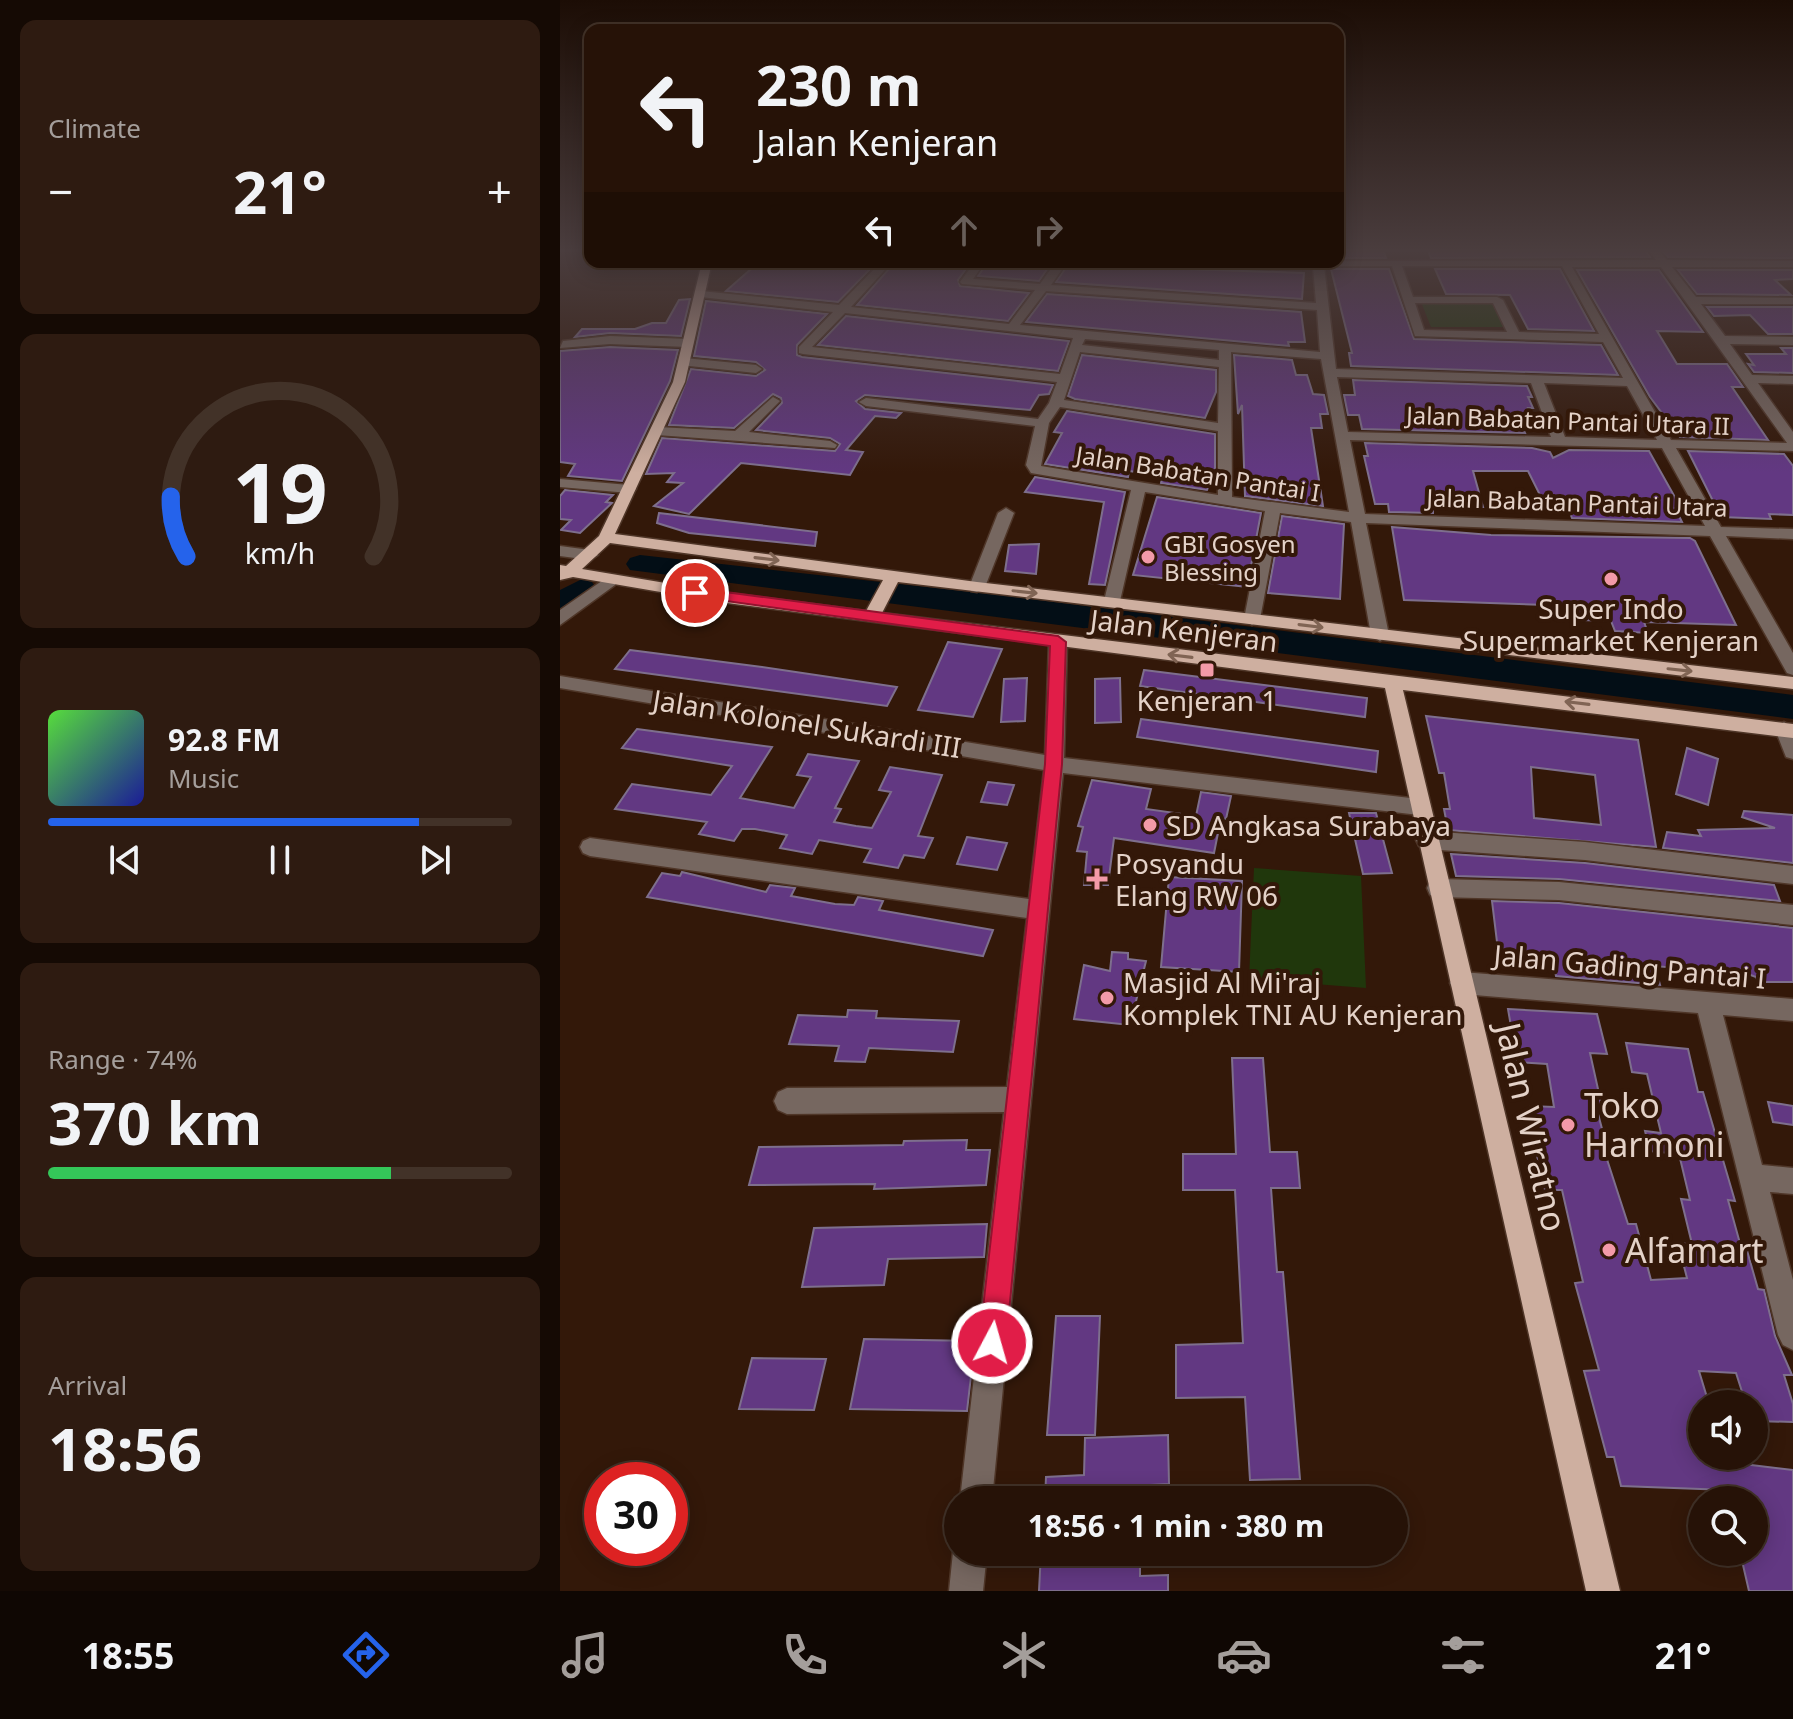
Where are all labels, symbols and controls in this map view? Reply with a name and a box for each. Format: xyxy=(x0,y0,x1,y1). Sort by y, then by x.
text: 230 m xyxy=(756,46,921,122)
icon: left xyxy=(624,56,728,160)
text: Climate xyxy=(48,110,141,146)
text: Jalan Kenjeran xyxy=(756,118,998,167)
text: 21° xyxy=(233,150,327,232)
text: − xyxy=(48,161,73,221)
text: + xyxy=(487,161,512,221)
icon: left xyxy=(858,208,902,252)
icon: ahead xyxy=(942,208,986,252)
icon: right xyxy=(1026,208,1070,252)
street label: Jalan Babatan Pantai Utara II xyxy=(1404,398,1730,442)
text: 19 xyxy=(232,434,328,547)
street label: Jalan Babatan Pantai I xyxy=(1072,437,1322,509)
street label: Jalan Babatan Pantai Utara xyxy=(1424,480,1728,524)
place label: GBI Gosyen Blessing xyxy=(1164,527,1296,588)
text: km/h xyxy=(245,533,315,572)
marker: GBI Gosyen Blessing xyxy=(1139,548,1157,566)
one-way arrow xyxy=(753,551,780,566)
pin xyxy=(661,559,729,627)
marker: Super Indo Supermarket Kenjeran xyxy=(1602,570,1620,588)
icon: arrive xyxy=(673,571,717,615)
one-way arrow xyxy=(1011,584,1038,599)
place label: Super Indo Supermarket Kenjeran xyxy=(1463,589,1759,659)
street label: Jalan Kenjeran xyxy=(1085,599,1280,660)
one-way arrow xyxy=(1298,619,1323,634)
one-way arrow xyxy=(1167,648,1193,663)
marker: Kenjeran 1 xyxy=(1198,661,1216,679)
one-way arrow xyxy=(1666,663,1693,678)
street label: Jalan Kolonel Sukardi III xyxy=(647,679,964,766)
place label: Kenjeran 1 xyxy=(1137,681,1277,719)
one-way arrow xyxy=(1565,695,1590,710)
text: 92.8 FM xyxy=(168,719,280,760)
text: Music xyxy=(168,760,239,796)
place label: SD Angkasa Surabaya xyxy=(1166,806,1451,844)
marker: SD Angkasa Surabaya xyxy=(1141,816,1159,834)
icon: previous xyxy=(103,838,147,882)
icon: pause xyxy=(258,838,302,882)
icon: next xyxy=(413,838,457,882)
place label: Posyandu Elang RW 06 xyxy=(1115,844,1278,914)
marker: Posyandu Elang RW 06 xyxy=(1086,868,1108,890)
street label: Jalan Gading Pantai I xyxy=(1489,935,1768,997)
place label: Masjid Al Mi'raj Komplek TNI AU Kenjeran xyxy=(1123,963,1463,1033)
marker: Masjid Al Mi'raj Komplek TNI AU Kenjeran xyxy=(1098,989,1116,1007)
street label: Jalan Wiratno xyxy=(1485,1015,1578,1236)
text: Range · 74% xyxy=(48,1041,197,1077)
text: 370 km xyxy=(48,1081,262,1163)
place label: Toko Harmoni xyxy=(1584,1082,1724,1167)
marker: Toko Harmoni xyxy=(1559,1116,1577,1134)
place label: Alfamart xyxy=(1625,1227,1763,1273)
marker: Alfamart xyxy=(1600,1241,1618,1259)
position arrow xyxy=(950,1301,1034,1385)
text: Arrival xyxy=(48,1367,127,1403)
map controls xyxy=(1688,1390,1768,1566)
button: sound xyxy=(1688,1390,1768,1470)
text: 18:56 xyxy=(48,1407,202,1489)
speed limit sign: 30 xyxy=(584,1462,688,1566)
button: search xyxy=(1688,1486,1768,1566)
text: 18:56 · 1 min · 380 m xyxy=(1028,1505,1324,1546)
icon: directions xyxy=(338,1627,394,1683)
icon: music xyxy=(557,1627,613,1683)
icon: phone xyxy=(777,1627,833,1683)
icon: climate xyxy=(996,1627,1052,1683)
icon: car xyxy=(1216,1627,1272,1683)
icon: filters xyxy=(1435,1627,1491,1683)
text: 18:55 xyxy=(82,1631,174,1680)
text: 21° xyxy=(1655,1631,1711,1680)

